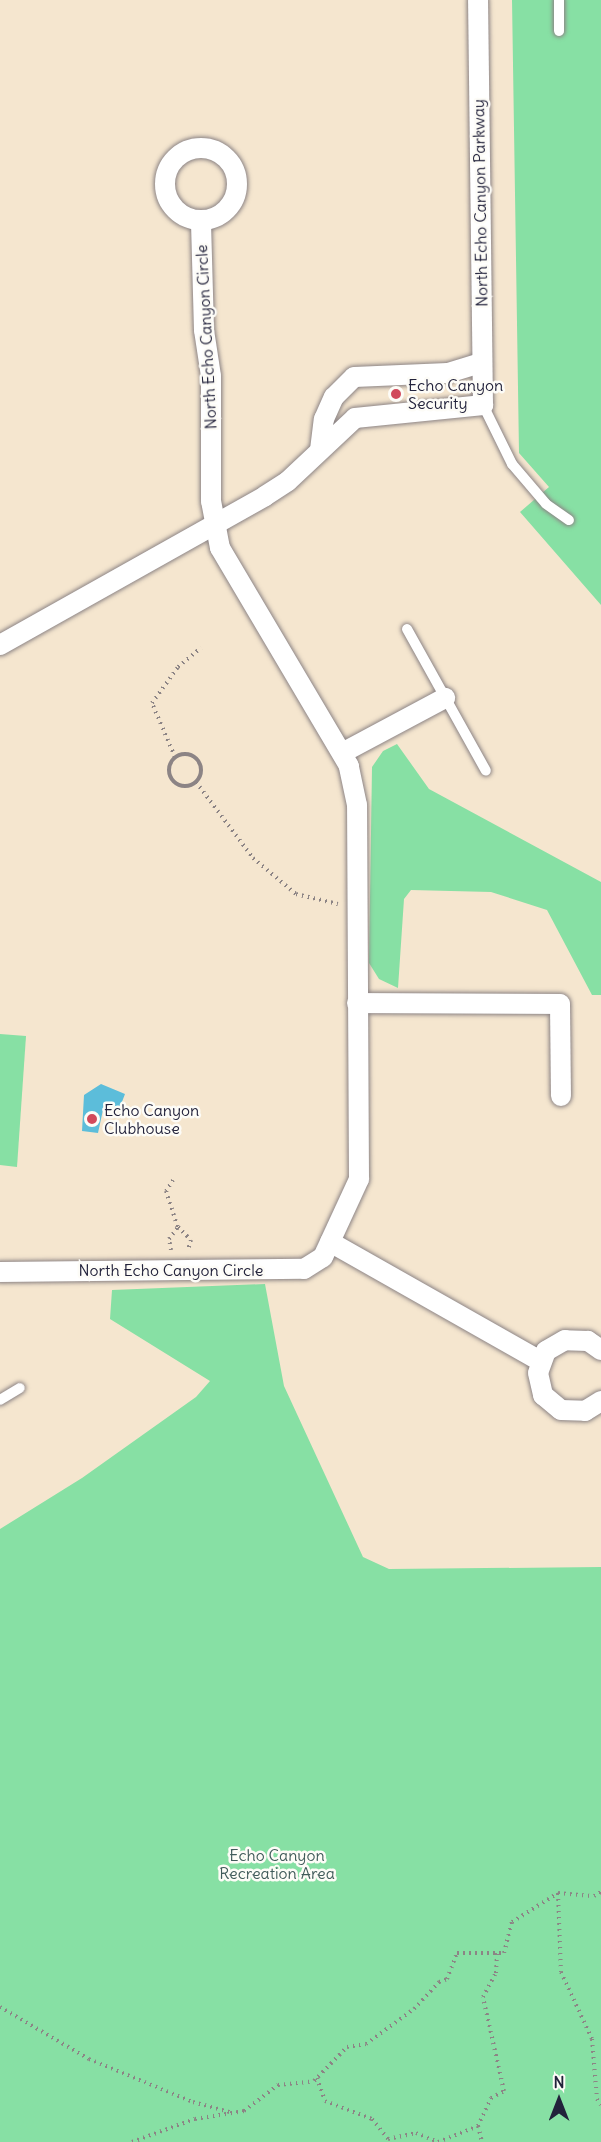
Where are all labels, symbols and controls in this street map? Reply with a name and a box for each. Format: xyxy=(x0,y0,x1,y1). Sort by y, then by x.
street label: North Echo Canyon Parkway xyxy=(469,99,491,307)
street label: North Echo Canyon Circle xyxy=(192,244,220,430)
place label: Echo Canyon Security xyxy=(408,375,503,413)
marker: Echo Canyon Security xyxy=(389,387,403,401)
place label: Echo Canyon Clubhouse xyxy=(104,1100,199,1138)
marker: Echo Canyon Clubhouse xyxy=(85,1112,99,1126)
street label: North Echo Canyon Circle xyxy=(79,1260,263,1280)
park label: Echo Canyon Recreation Area xyxy=(219,1845,335,1883)
north arrow xyxy=(529,2070,589,2130)
text: N xyxy=(553,2072,565,2092)

